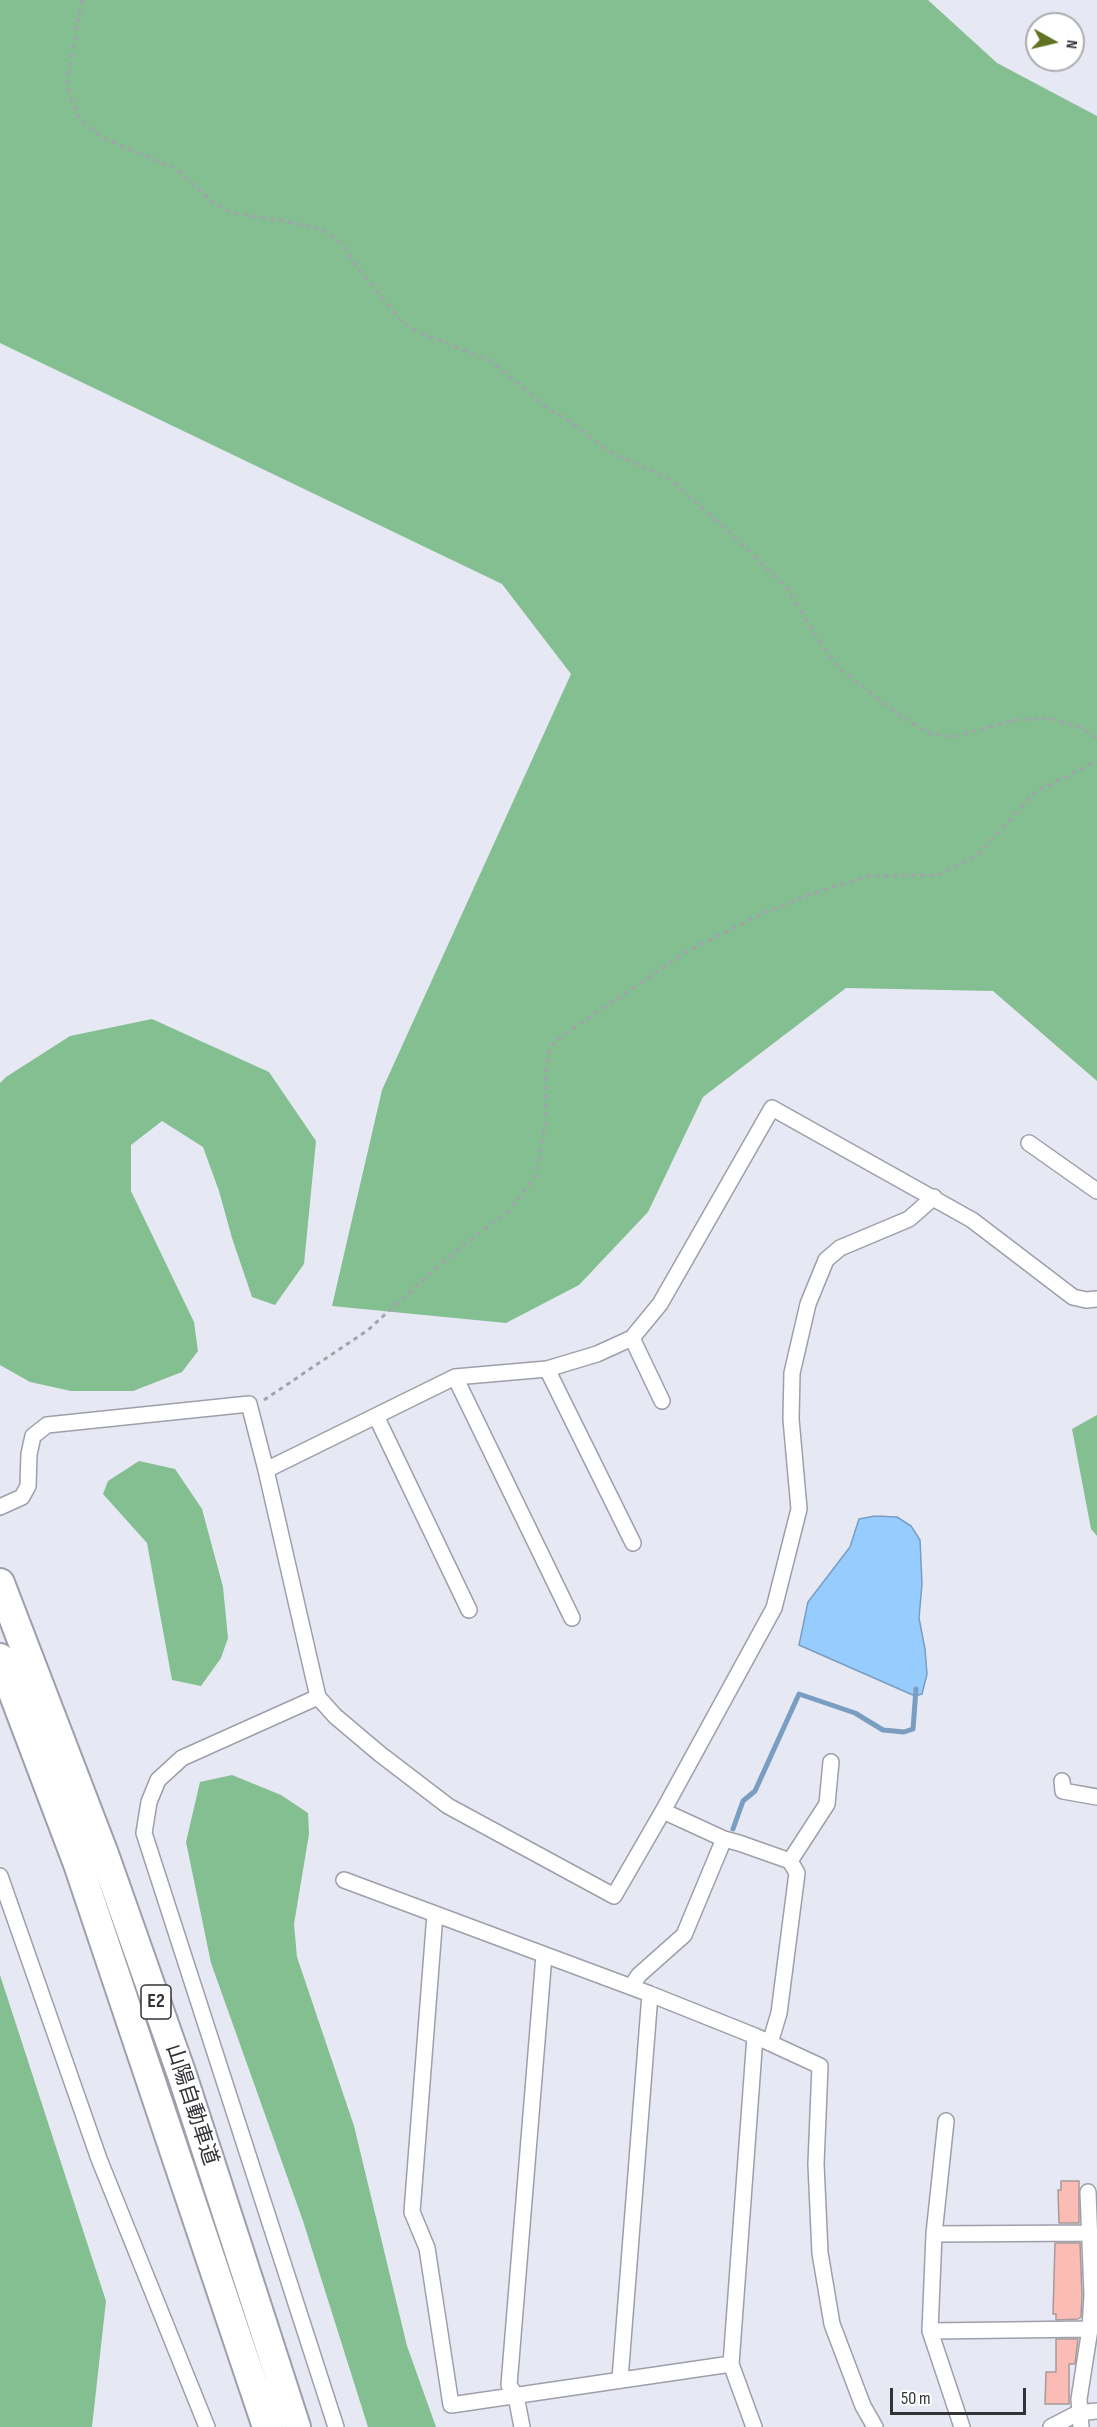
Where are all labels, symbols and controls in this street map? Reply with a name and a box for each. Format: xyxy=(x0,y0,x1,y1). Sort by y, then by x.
north arrow xyxy=(1025,12,1085,72)
text: N xyxy=(1061,39,1081,50)
road number: E2 xyxy=(141,1985,171,2019)
street label: 山陽自動車道 xyxy=(160,2041,222,2169)
scale bar xyxy=(893,2376,1030,2414)
text: 50 m xyxy=(901,2388,931,2409)

